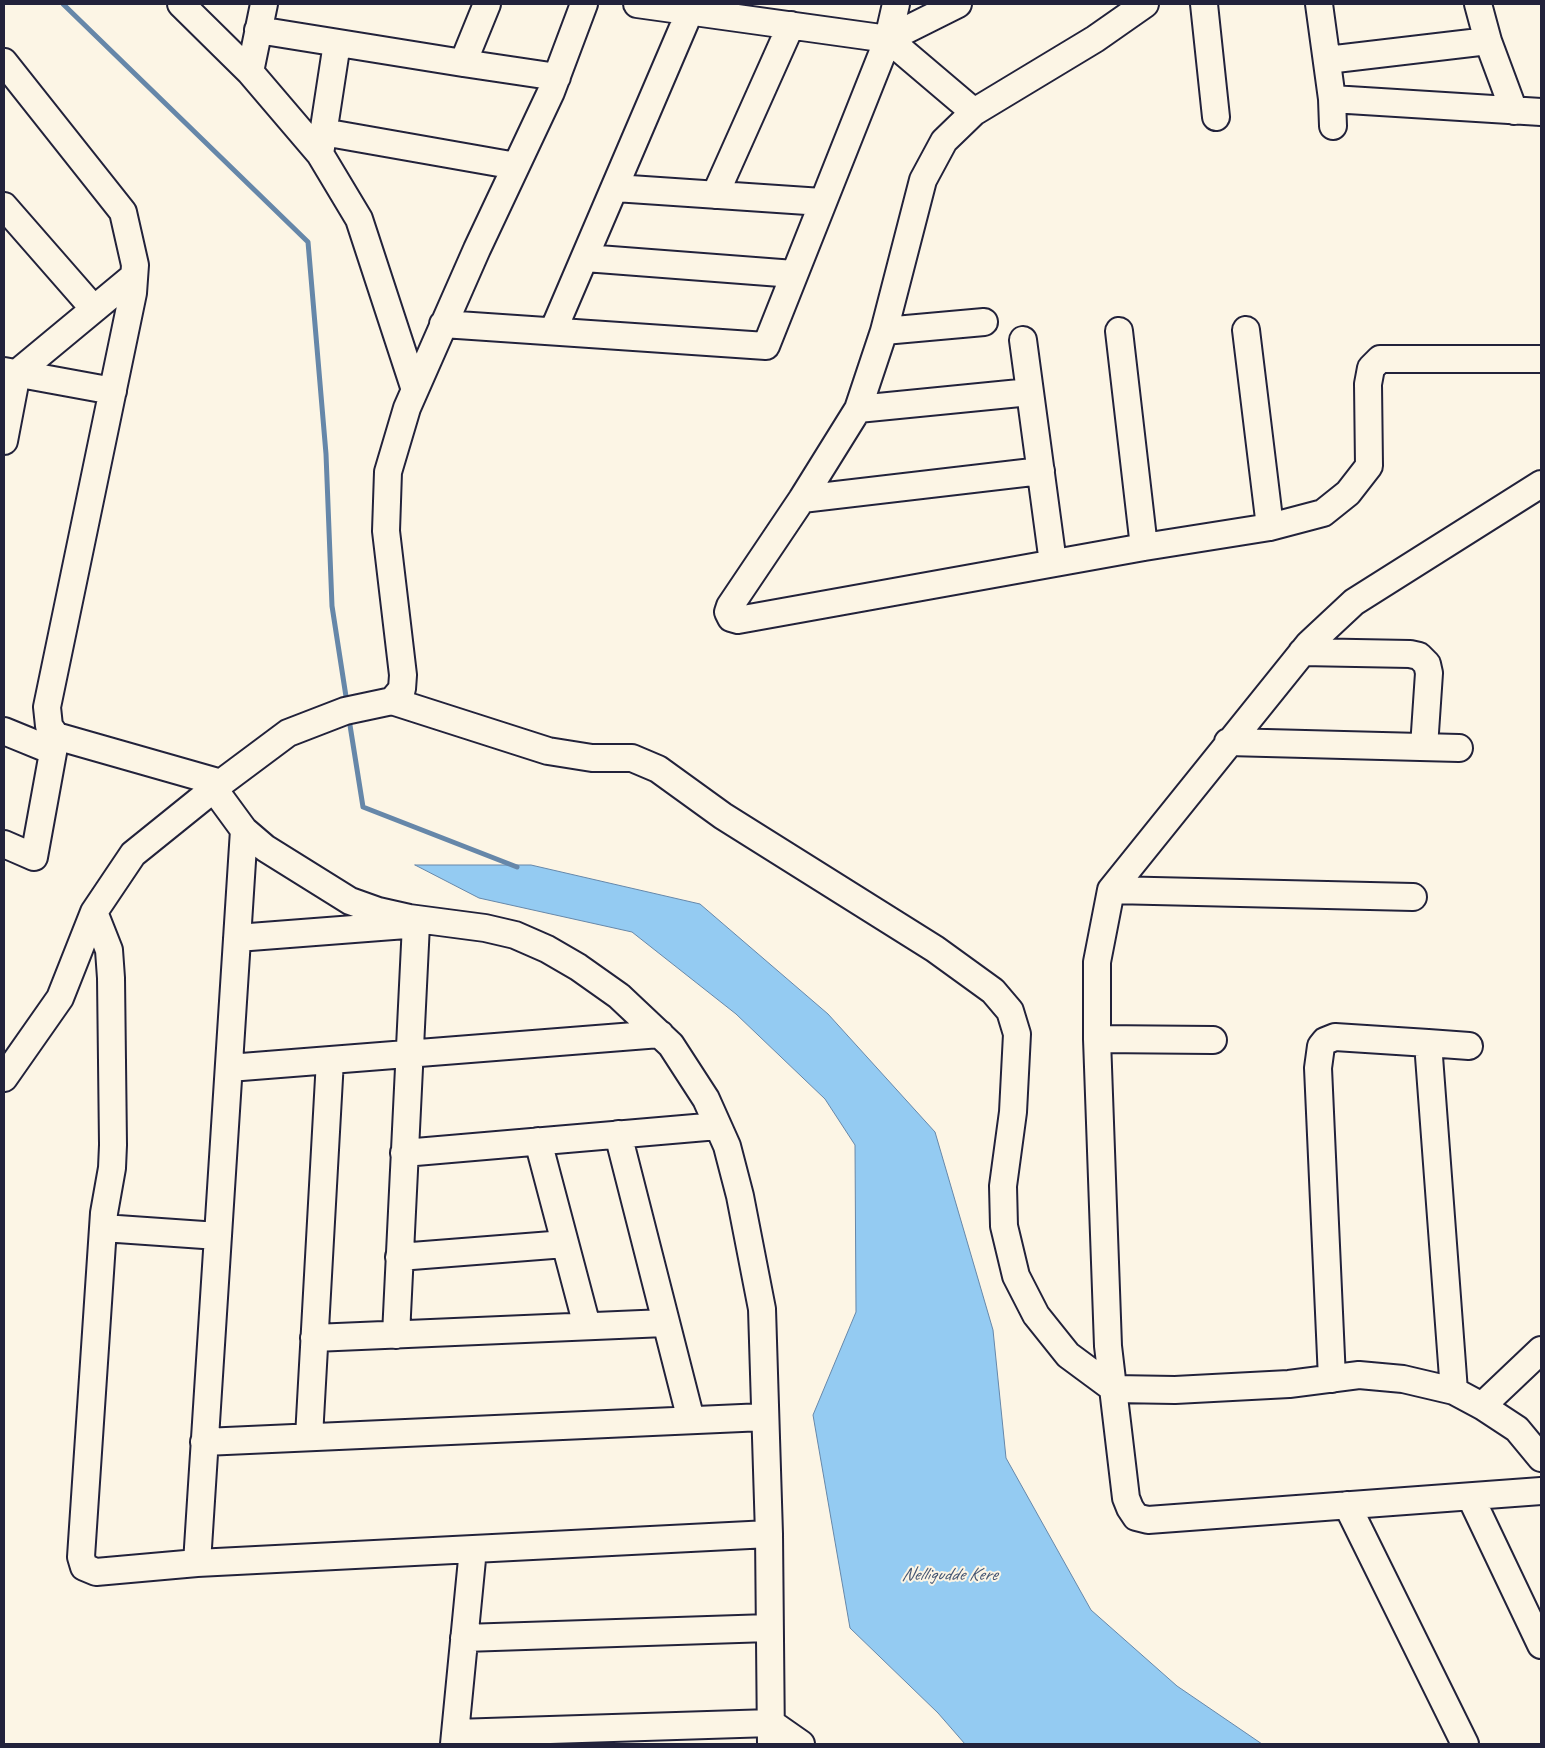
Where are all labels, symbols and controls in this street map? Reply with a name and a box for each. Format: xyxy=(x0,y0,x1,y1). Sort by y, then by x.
water label: Nelligudde Kere xyxy=(901,1564,997,1586)

